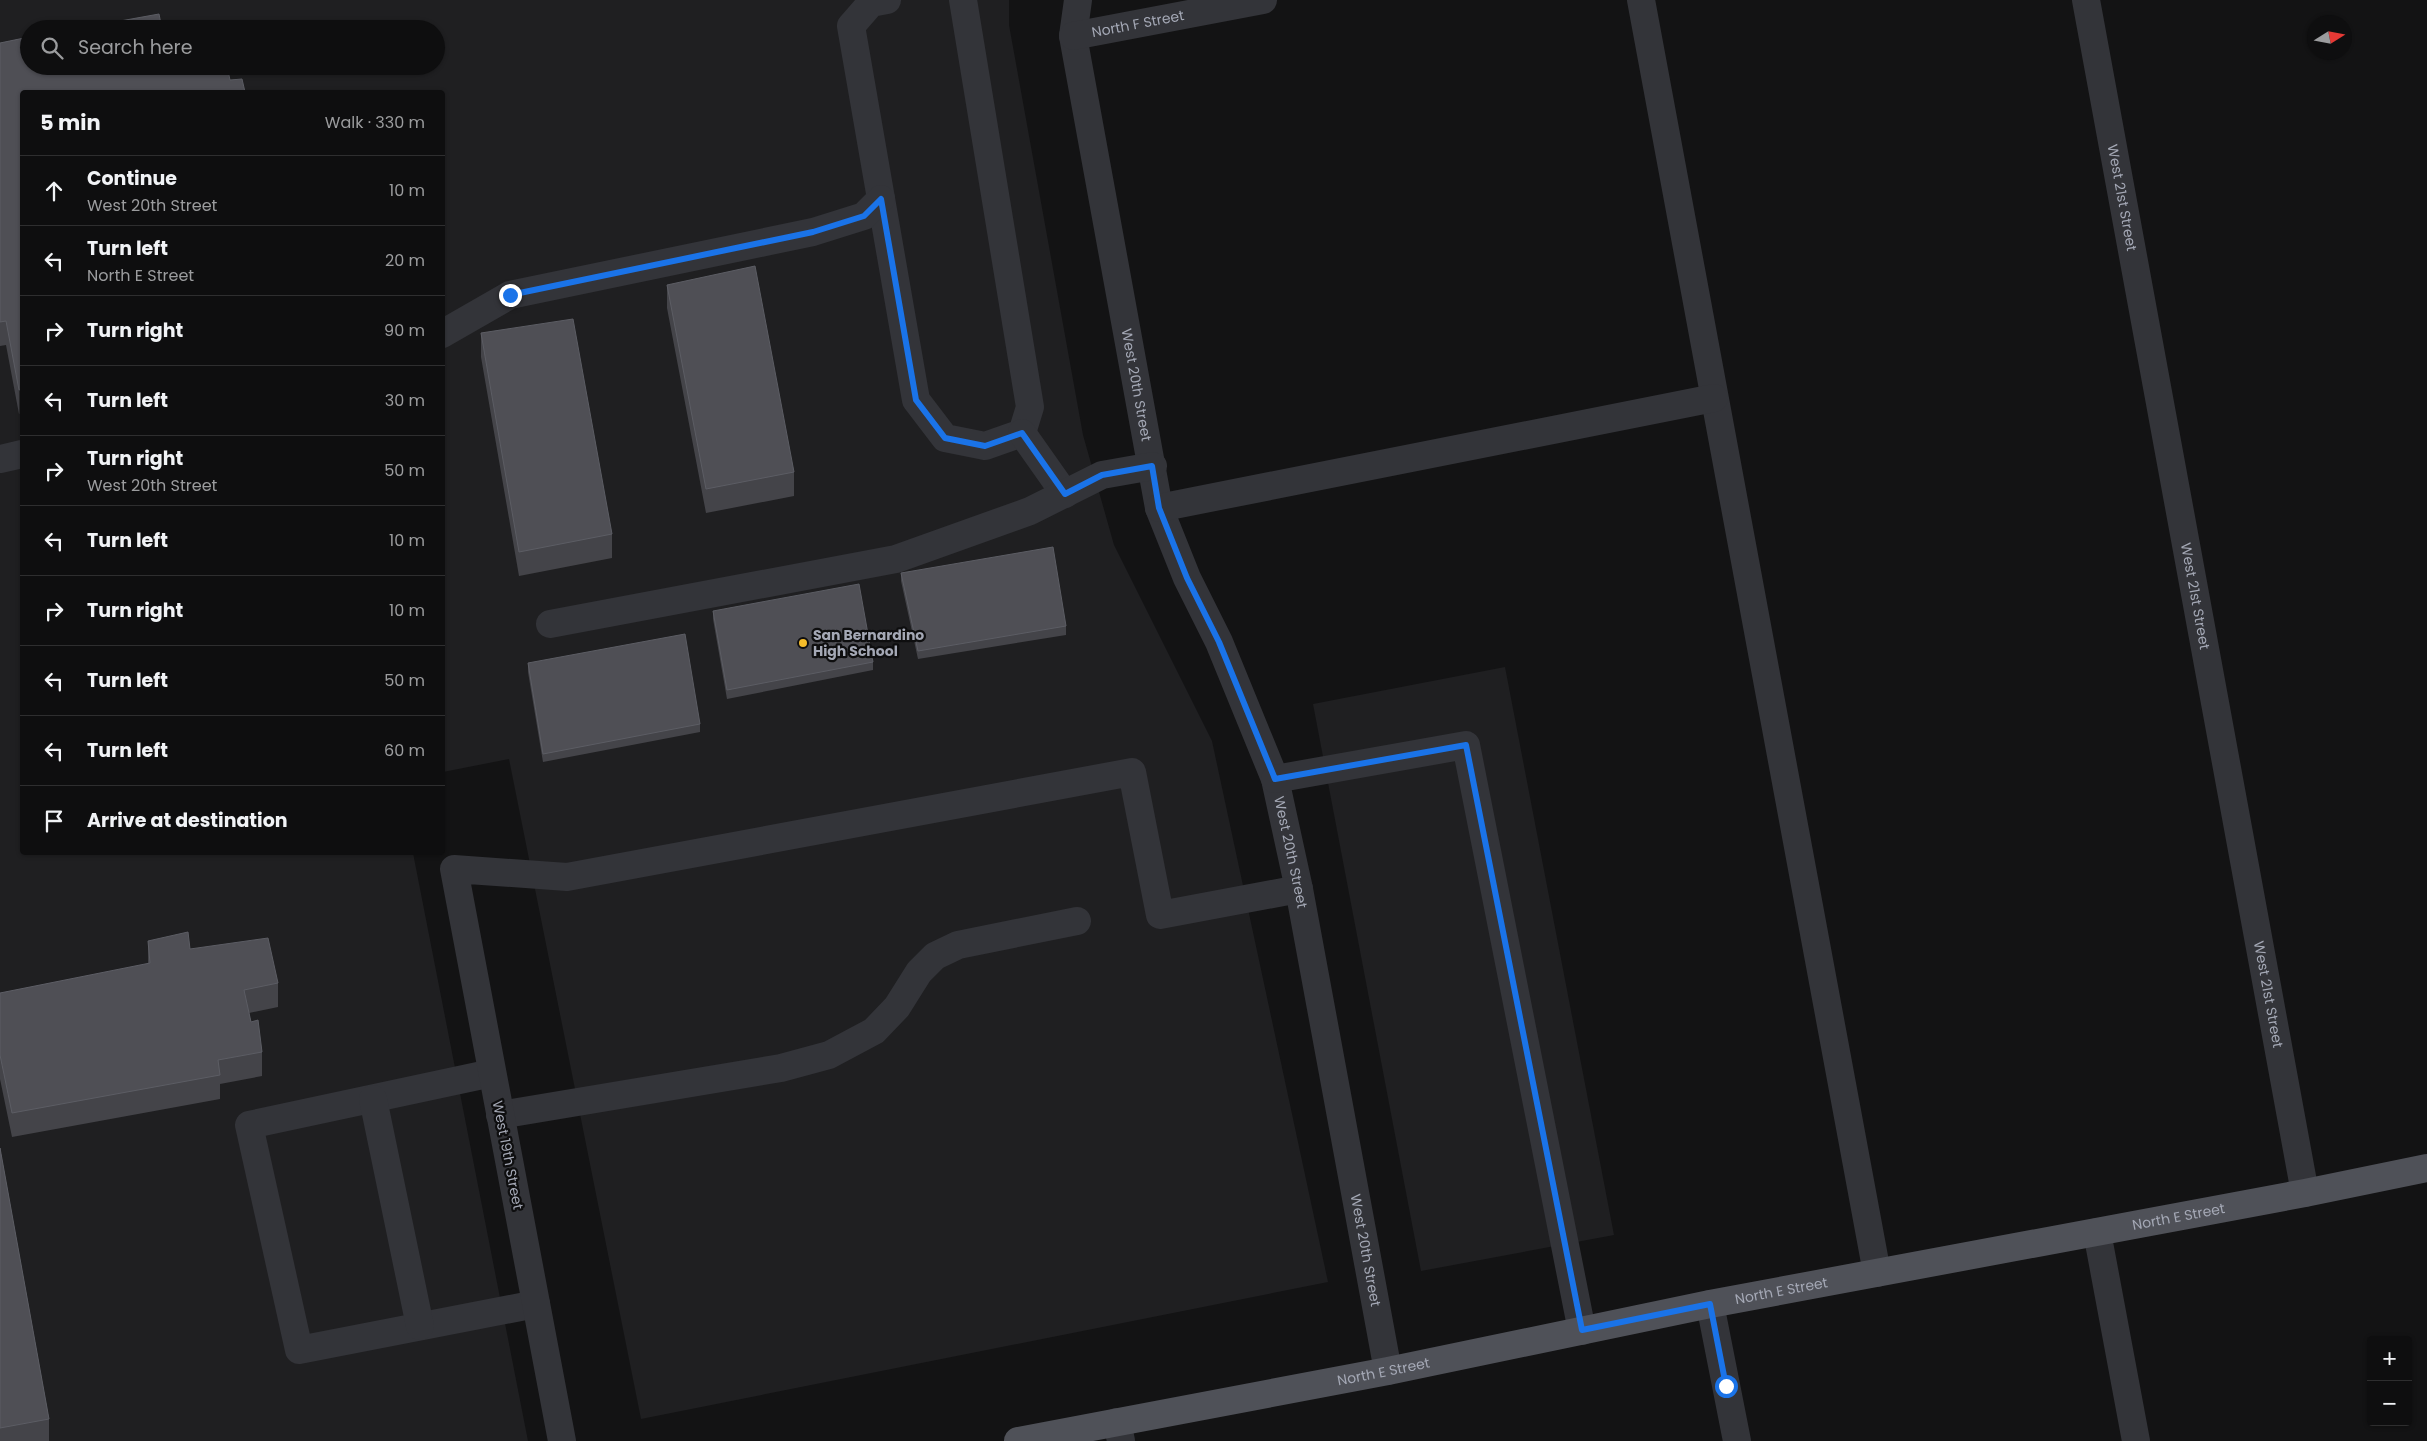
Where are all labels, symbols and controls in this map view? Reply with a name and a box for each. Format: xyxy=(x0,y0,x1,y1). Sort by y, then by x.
street label: North F Street xyxy=(1090,5,1186,42)
north arrow xyxy=(2307,15,2352,60)
search box xyxy=(20,20,445,75)
icon: search xyxy=(38,34,66,62)
text: Search here xyxy=(78,34,192,61)
text: 5 min xyxy=(40,108,101,137)
text: Walk · 330 m xyxy=(325,111,425,134)
street label: West 21st Street xyxy=(2103,143,2142,253)
text: Continue xyxy=(87,165,177,192)
icon: ahead xyxy=(40,177,68,205)
text: 10 m xyxy=(389,179,425,202)
text: West 20th Street xyxy=(87,194,217,217)
text: Turn left xyxy=(87,235,168,262)
icon: left xyxy=(40,247,68,275)
text: 20 m xyxy=(385,249,425,272)
text: North E Street xyxy=(87,264,194,287)
route end xyxy=(499,284,522,307)
icon: right xyxy=(40,317,68,345)
text: Turn right xyxy=(87,317,183,344)
text: 90 m xyxy=(384,319,425,342)
street label: West 20th Street xyxy=(1116,327,1157,443)
icon: left xyxy=(40,387,68,415)
text: Turn left xyxy=(87,387,168,414)
text: 30 m xyxy=(385,389,425,412)
text: Turn right xyxy=(87,445,183,472)
icon: right xyxy=(40,457,68,485)
text: 50 m xyxy=(384,459,425,482)
text: West 20th Street xyxy=(87,474,217,497)
icon: left xyxy=(40,527,68,555)
text: Turn left xyxy=(87,527,168,554)
text: 10 m xyxy=(389,529,425,552)
street label: West 21st Street xyxy=(2176,541,2215,651)
icon: right xyxy=(40,597,68,625)
text: Turn right xyxy=(87,597,183,624)
text: 10 m xyxy=(389,599,425,622)
place label: San Bernardino High School xyxy=(813,625,924,661)
marker: San Bernardino High School xyxy=(797,637,809,649)
icon: left xyxy=(40,667,68,695)
text: Turn left xyxy=(87,667,168,694)
text: 50 m xyxy=(384,669,425,692)
icon: left xyxy=(40,737,68,765)
text: Turn left xyxy=(87,737,168,764)
text: 60 m xyxy=(384,739,425,762)
street label: West 20th Street xyxy=(1269,794,1312,910)
icon: arrive xyxy=(40,807,68,835)
text: Arrive at destination xyxy=(87,807,288,834)
street label: West 21st Street xyxy=(2249,939,2288,1049)
street label: West 19th Street xyxy=(488,1099,528,1211)
street label: West 20th Street xyxy=(1345,1192,1386,1308)
street label: North E Street xyxy=(2130,1198,2226,1235)
street label: North E Street xyxy=(1733,1272,1829,1309)
map controls xyxy=(2367,1336,2412,1426)
button: + xyxy=(2367,1336,2412,1381)
street label: North E Street xyxy=(1336,1353,1432,1390)
route start xyxy=(1715,1375,1738,1398)
button: − xyxy=(2367,1381,2412,1426)

